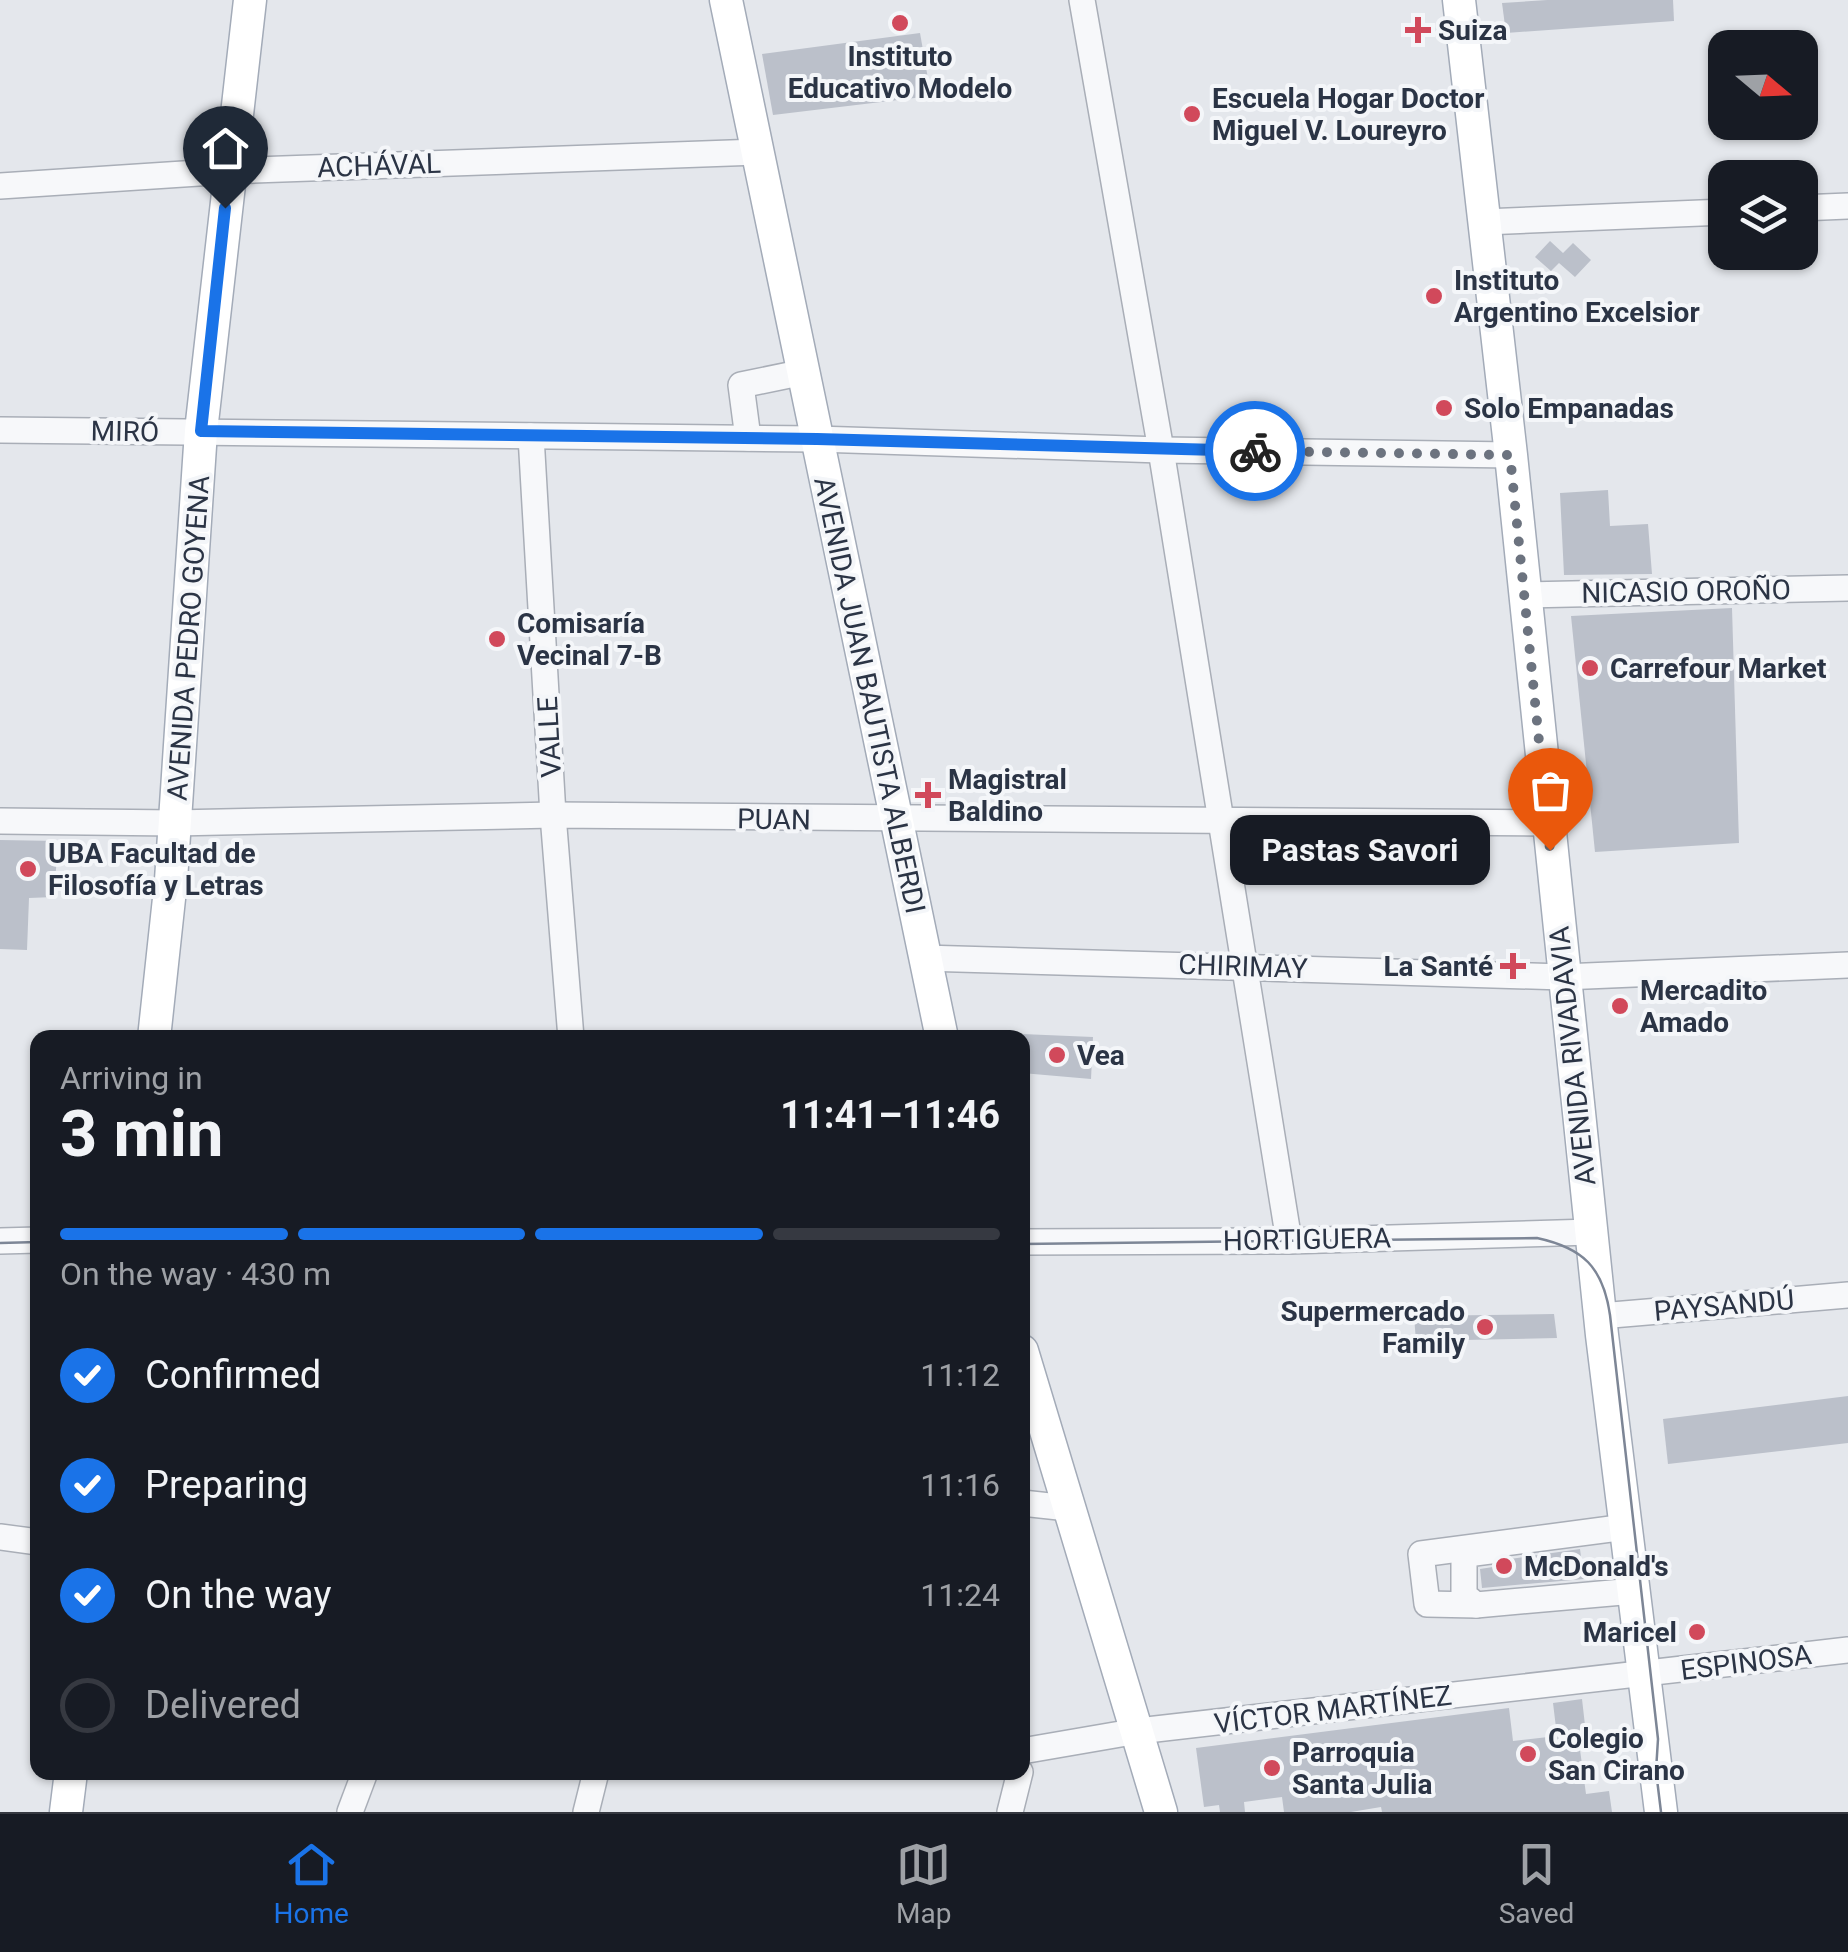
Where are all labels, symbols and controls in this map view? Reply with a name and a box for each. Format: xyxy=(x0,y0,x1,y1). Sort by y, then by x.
marker: Instituto Educativo Modelo xyxy=(889,12,911,34)
place label: Suiza xyxy=(1438,14,1508,47)
marker: Suiza xyxy=(1407,19,1429,41)
north arrow xyxy=(1708,30,1818,140)
map controls xyxy=(1708,30,1818,270)
place label: Instituto Educativo Modelo xyxy=(788,40,1012,105)
place label: Escuela Hogar Doctor Miguel V. Loureyro xyxy=(1212,82,1484,147)
marker: Escuela Hogar Doctor Miguel V. Loureyro xyxy=(1181,103,1203,125)
pin xyxy=(183,106,268,209)
icon: home xyxy=(198,121,253,176)
street label: ACHÁVAL xyxy=(317,147,441,184)
button: layers xyxy=(1708,160,1818,270)
place label: Instituto Argentino Excelsior xyxy=(1454,264,1700,329)
marker: Instituto Argentino Excelsior xyxy=(1423,285,1445,307)
place label: Solo Empanadas xyxy=(1464,392,1674,425)
marker: Solo Empanadas xyxy=(1433,397,1455,419)
courier xyxy=(1205,401,1305,501)
street label: MIRÓ xyxy=(90,414,160,449)
icon: bike xyxy=(1228,424,1283,479)
street label: AVENIDA PEDRO GOYENA xyxy=(161,474,216,802)
street label: AVENIDA JUAN BAUTISTA ALBERDI xyxy=(807,474,932,916)
street label: NICASIO OROÑO xyxy=(1581,573,1791,610)
place label: Comisaría Vecinal 7-B xyxy=(517,607,662,672)
marker: Comisaría Vecinal 7-B xyxy=(486,628,508,650)
place label: Carrefour Market xyxy=(1610,652,1826,685)
marker: Carrefour Market xyxy=(1579,657,1601,679)
street label: VALLE xyxy=(531,696,568,778)
pin xyxy=(1508,748,1593,851)
place label: Magistral Baldino xyxy=(948,763,1067,828)
icon: bag xyxy=(1523,763,1578,818)
marker: Magistral Baldino xyxy=(917,784,939,806)
street label: PUAN xyxy=(737,802,811,837)
callout: Pastas Savori xyxy=(1230,815,1490,885)
text: Pastas Savori xyxy=(1261,831,1459,869)
place label: UBA Facultad de Filosofía y Letras xyxy=(48,837,264,902)
marker: UBA Facultad de Filosofía y Letras xyxy=(17,858,39,880)
street label: AVENIDA RIVADAVIA xyxy=(1542,925,1603,1187)
street label: CHIRIMAY xyxy=(1178,948,1308,985)
place label: La Santé xyxy=(1383,950,1493,983)
marker: La Santé xyxy=(1502,955,1524,977)
place label: Mercadito Amado xyxy=(1640,974,1767,1039)
marker: Mercadito Amado xyxy=(1609,995,1631,1017)
place label: Vea xyxy=(1077,1039,1125,1072)
marker: Vea xyxy=(1046,1044,1068,1066)
text: Arriving in xyxy=(60,1059,203,1097)
text: 11:41–11:46 xyxy=(780,1093,1000,1137)
text: 3 min xyxy=(60,1096,223,1172)
street label: HORTIGUERA xyxy=(1223,1222,1391,1257)
text: On the way · 430 m xyxy=(60,1255,331,1293)
street label: PAYSANDÚ xyxy=(1652,1283,1796,1328)
place label: Supermercado Family xyxy=(1280,1295,1466,1360)
marker: Supermercado Family xyxy=(1474,1316,1496,1338)
icon: check xyxy=(60,1348,115,1403)
text: Confirmed xyxy=(145,1353,321,1397)
text: 11:12 xyxy=(920,1356,1000,1394)
icon: check xyxy=(60,1458,115,1513)
text: Preparing xyxy=(145,1463,308,1507)
text: 11:16 xyxy=(920,1466,1000,1504)
place label: McDonald's xyxy=(1524,1550,1669,1583)
marker: McDonald's xyxy=(1493,1555,1515,1577)
icon: check xyxy=(60,1568,115,1623)
text: On the way xyxy=(145,1573,331,1617)
text: 11:24 xyxy=(920,1576,1000,1614)
place label: Maricel xyxy=(1583,1616,1677,1649)
marker: Maricel xyxy=(1686,1621,1708,1643)
street label: ESPINOSA xyxy=(1679,1638,1814,1687)
street label: VÍCTOR MARTÍNEZ xyxy=(1212,1679,1454,1740)
text: Delivered xyxy=(145,1683,301,1727)
place label: Colegio San Cirano xyxy=(1548,1722,1685,1787)
place label: Parroquia Santa Julia xyxy=(1292,1736,1432,1801)
marker: Colegio San Cirano xyxy=(1517,1743,1539,1765)
marker: Parroquia Santa Julia xyxy=(1261,1757,1283,1779)
tab: Home xyxy=(274,1837,349,1930)
tab: Map xyxy=(896,1837,952,1930)
tab: Saved xyxy=(1499,1837,1574,1930)

